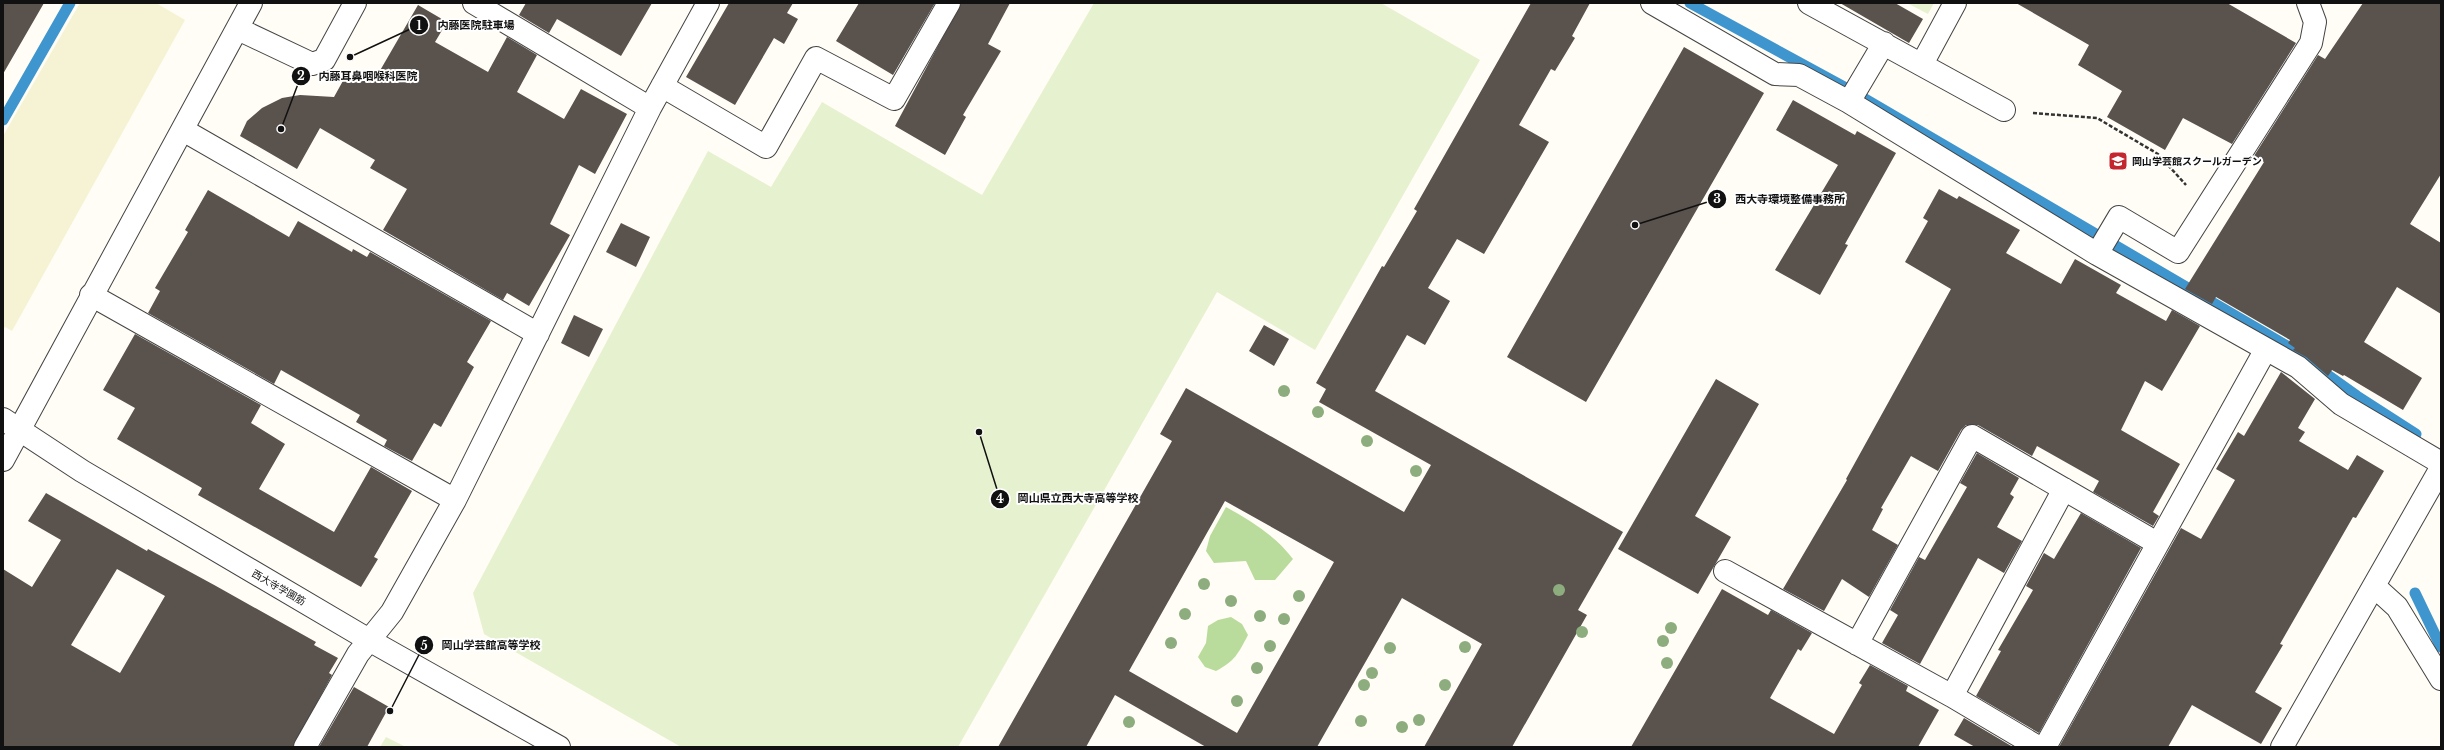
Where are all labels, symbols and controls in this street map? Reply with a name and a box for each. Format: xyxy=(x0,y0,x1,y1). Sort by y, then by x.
callout: 内藤医院駐車場 xyxy=(409,14,522,37)
text: 1 xyxy=(416,18,422,33)
text: 内藤医院駐車場 xyxy=(438,18,515,32)
callout: 内藤耳鼻咽喉科医院 xyxy=(291,65,426,88)
text: 2 xyxy=(297,68,305,83)
text: 内藤耳鼻咽喉科医院 xyxy=(319,69,418,83)
school or university icon: 岡山学芸館スクールガーデン xyxy=(2107,150,2129,172)
place label: 岡山学芸館スクールガーデン xyxy=(2132,155,2262,168)
callout: 西大寺環境整備事務所 xyxy=(1707,187,1853,210)
text: 3 xyxy=(1713,191,1721,206)
text: 西大寺環境整備事務所 xyxy=(1735,192,1845,206)
callout: 岡山県立西大寺高等学校 xyxy=(990,487,1147,510)
text: 4 xyxy=(996,491,1004,506)
text: 岡山県立西大寺高等学校 xyxy=(1018,491,1139,505)
street label: 西大寺学園筋 xyxy=(250,567,308,608)
callout: 岡山学芸館高等学校 xyxy=(414,634,549,657)
text: 5 xyxy=(420,638,428,653)
text: 岡山学芸館高等学校 xyxy=(442,638,541,652)

